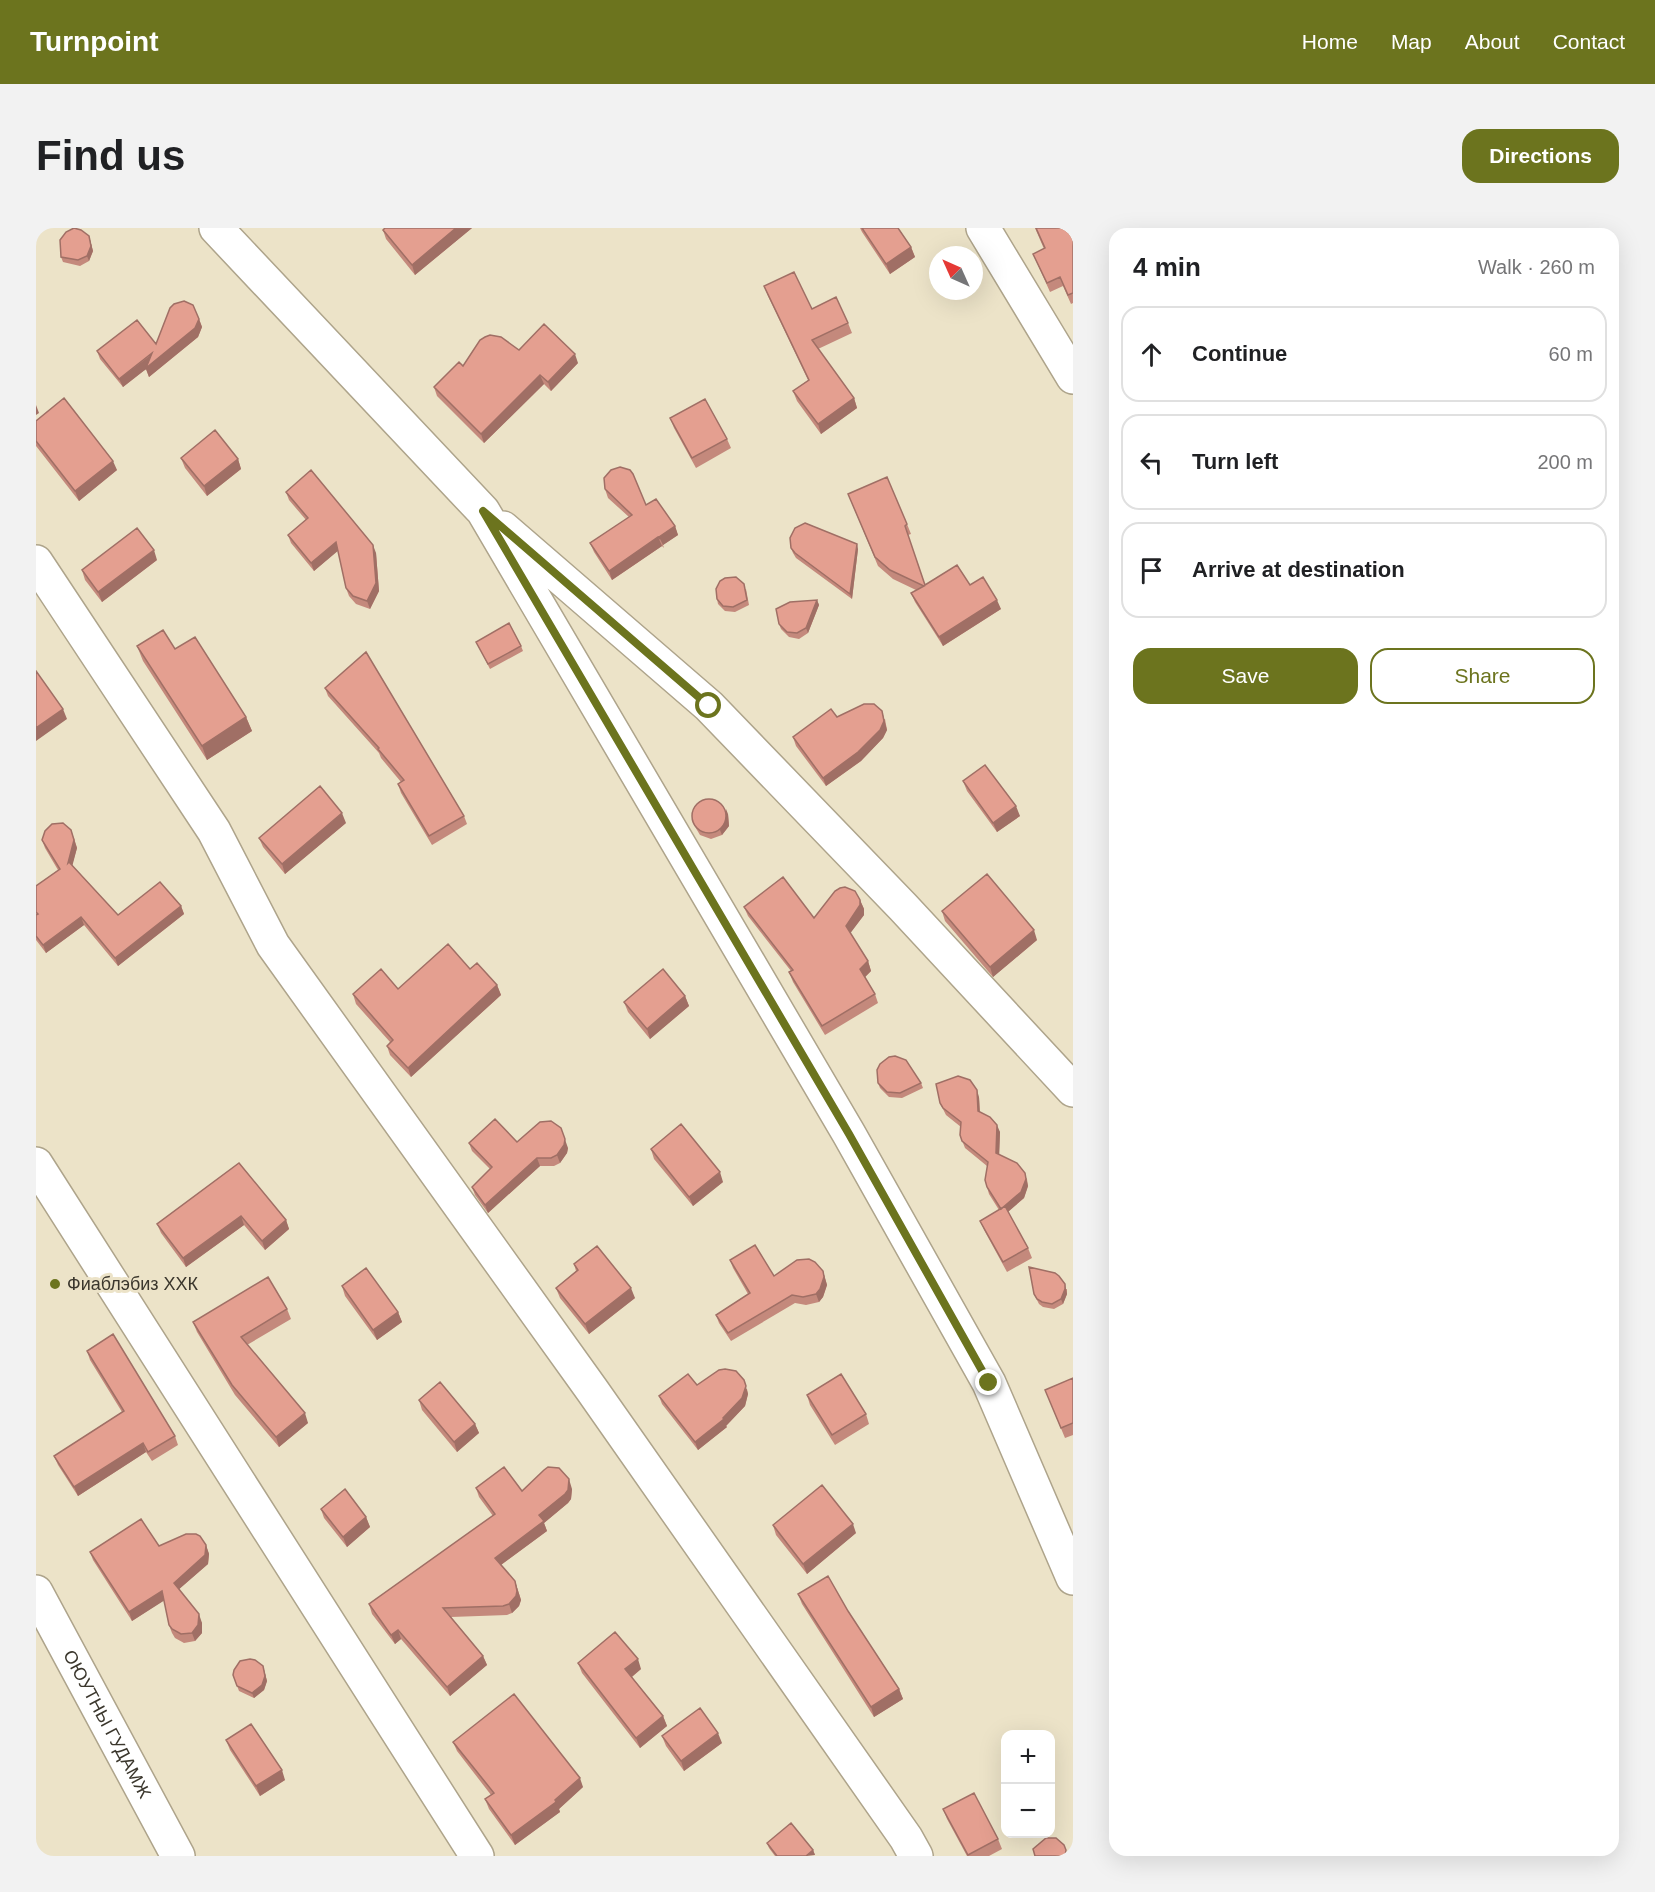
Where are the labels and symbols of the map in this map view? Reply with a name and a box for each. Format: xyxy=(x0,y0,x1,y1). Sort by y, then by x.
north arrow xyxy=(929,246,983,300)
route start xyxy=(695,692,721,718)
place label: Фиаблэбиз ХХК xyxy=(67,1274,199,1294)
marker: Фиаблэбиз ХХК xyxy=(48,1277,62,1291)
route end xyxy=(975,1369,1001,1395)
street label: ОЮУТНЫ ГУДАМЖ xyxy=(59,1647,155,1802)

